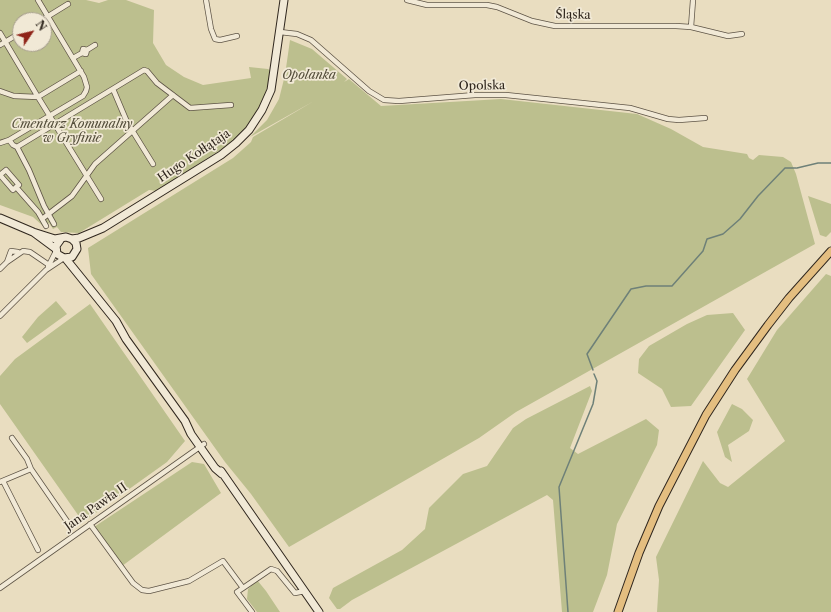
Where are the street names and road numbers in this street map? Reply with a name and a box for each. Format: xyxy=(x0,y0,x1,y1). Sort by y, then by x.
street label: Śląska xyxy=(555,7,591,23)
street label: Opolska xyxy=(459,78,505,94)
street label: Hugo Kołłątaja xyxy=(155,126,233,186)
street label: Jana Pawła II xyxy=(62,480,130,534)

